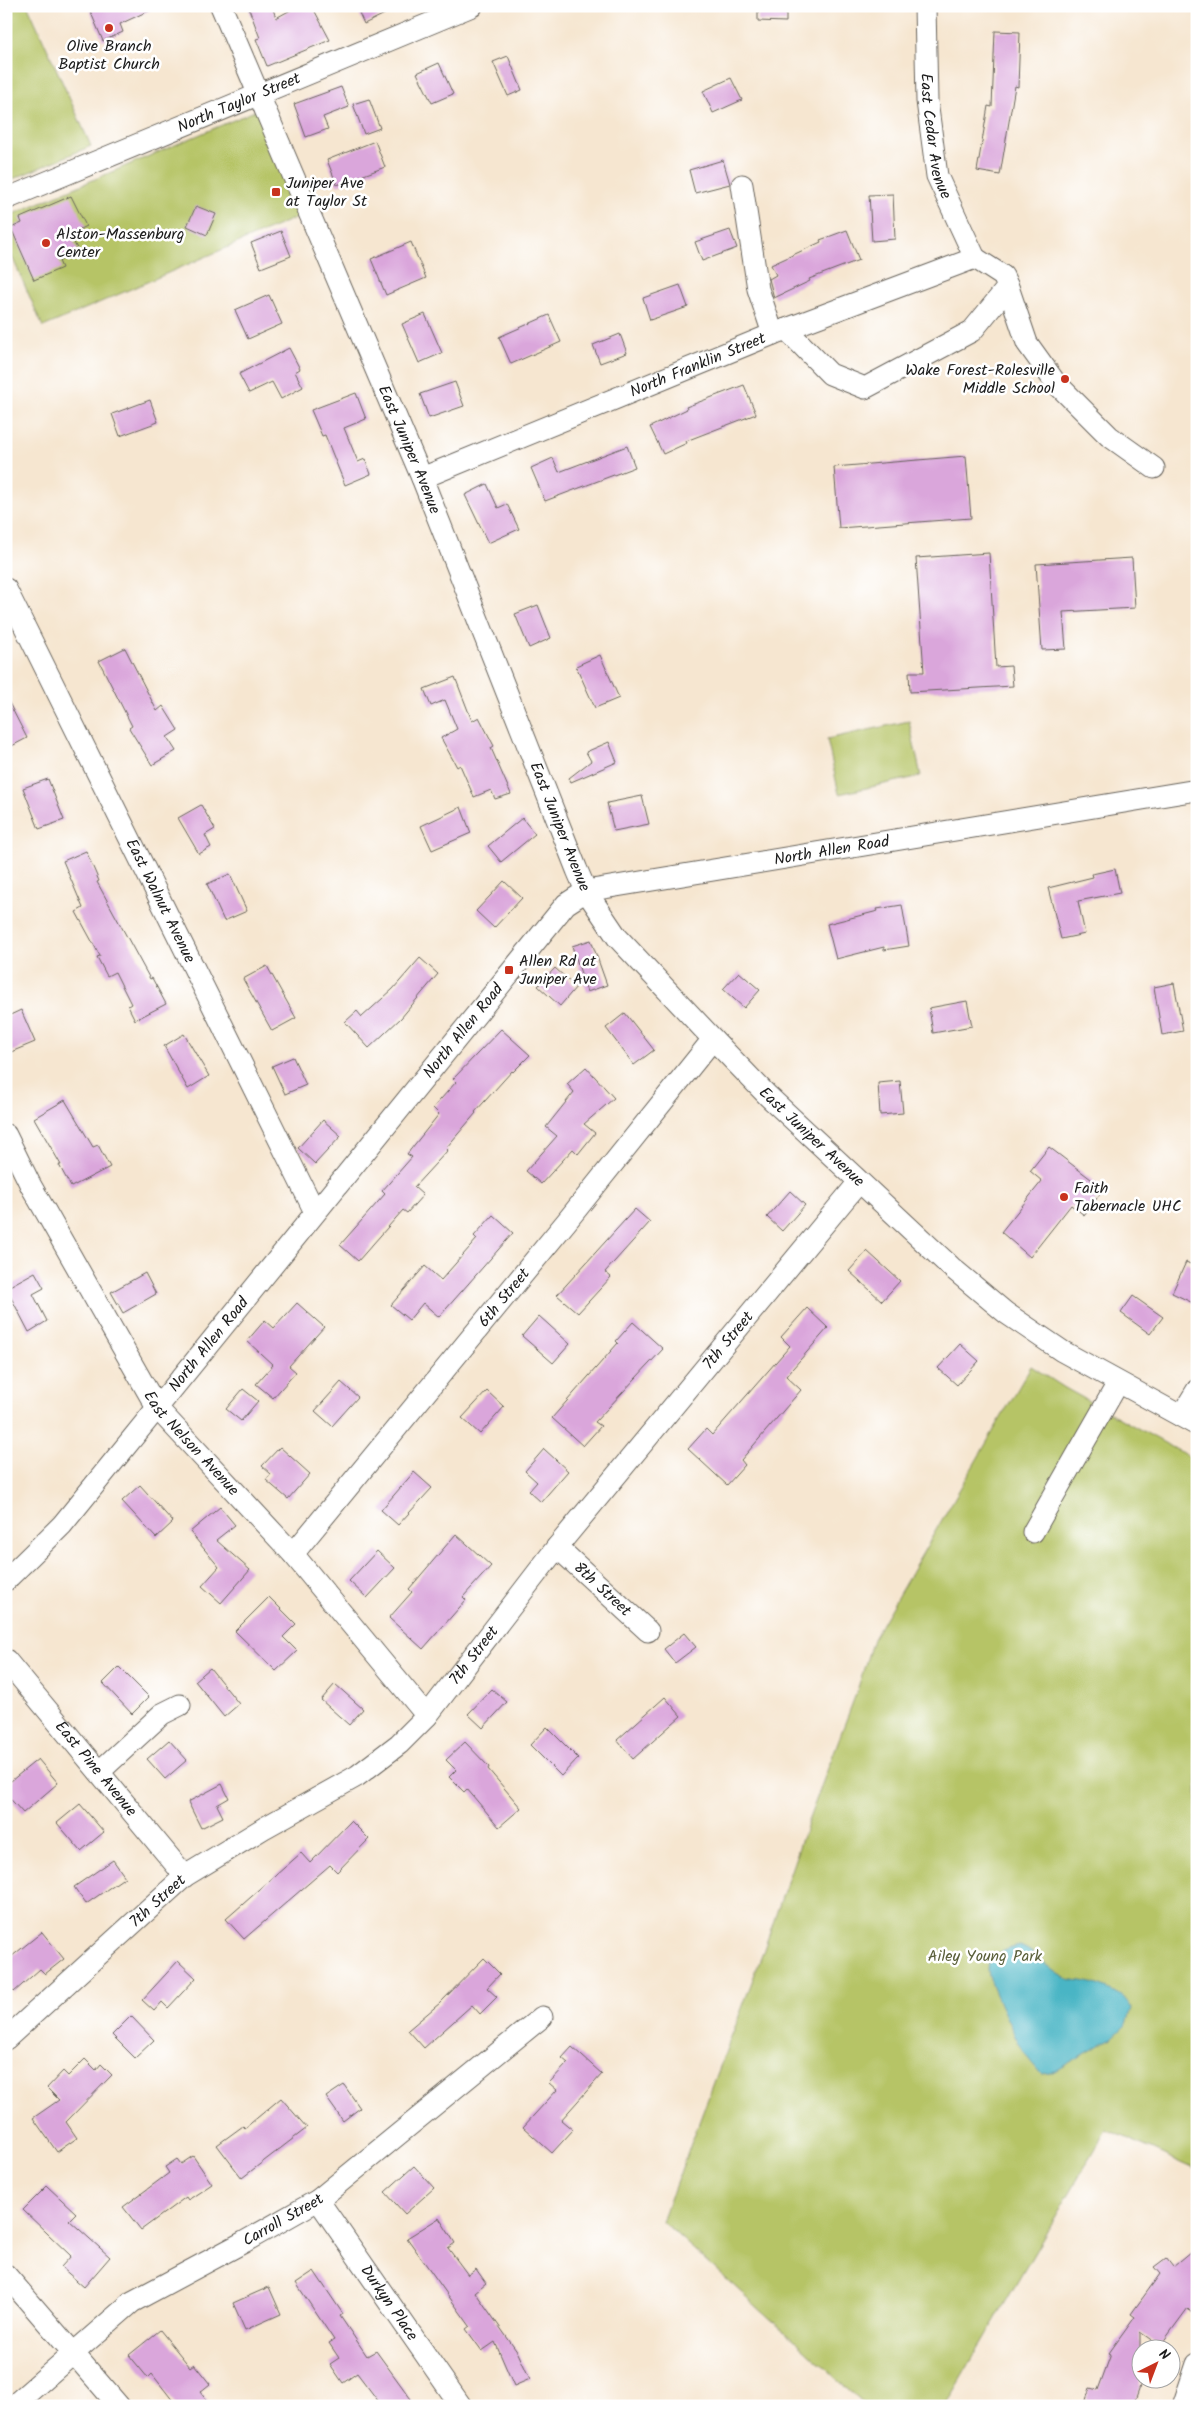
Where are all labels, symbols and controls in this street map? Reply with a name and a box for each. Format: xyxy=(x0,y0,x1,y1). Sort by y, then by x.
marker: Olive Branch Baptist Church xyxy=(103,22,115,34)
place label: Olive Branch Baptist Church xyxy=(58,34,160,77)
street label: North Taylor Street xyxy=(173,66,305,139)
street label: East Cedar Avenue xyxy=(914,73,958,203)
place label: Juniper Ave at Taylor St xyxy=(286,171,368,214)
marker: Juniper Ave at Taylor St xyxy=(270,186,282,198)
place label: Alston-Massenburg Center xyxy=(56,222,184,265)
marker: Alston-Massenburg Center xyxy=(40,237,52,249)
street label: North Franklin Street xyxy=(626,325,770,404)
place label: Wake Forest-Rolesville Middle School xyxy=(905,358,1055,401)
marker: Wake Forest-Rolesville Middle School xyxy=(1059,373,1071,385)
street label: East Juniper Avenue xyxy=(371,381,448,518)
street label: East Juniper Avenue xyxy=(523,758,597,895)
street label: North Allen Road xyxy=(772,828,892,872)
street label: East Walnut Avenue xyxy=(119,834,202,967)
place label: Allen Rd at Juniper Ave xyxy=(519,949,597,992)
marker: Allen Rd at Juniper Ave xyxy=(503,964,515,976)
street label: North Allen Road xyxy=(417,977,510,1084)
street label: East Juniper Avenue xyxy=(753,1081,871,1193)
place label: Faith Tabernacle UHC xyxy=(1074,1176,1182,1219)
marker: Faith Tabernacle UHC xyxy=(1058,1191,1070,1203)
street label: 6th Street xyxy=(472,1262,537,1333)
street label: North Allen Road xyxy=(162,1291,256,1398)
street label: 7th Street xyxy=(696,1305,760,1375)
street label: East Nelson Avenue xyxy=(137,1386,245,1502)
street label: 8th Street xyxy=(568,1556,638,1623)
street label: 7th Street xyxy=(443,1620,505,1690)
street label: East Pine Avenue xyxy=(49,1715,143,1822)
street label: 7th Street xyxy=(124,1868,192,1934)
park label: Ailey Young Park xyxy=(928,1944,1043,1969)
street label: Carroll Street xyxy=(238,2187,330,2253)
street label: Durkyn Place xyxy=(354,2260,425,2346)
north arrow xyxy=(1130,2340,1180,2390)
text: N xyxy=(1153,2344,1175,2366)

